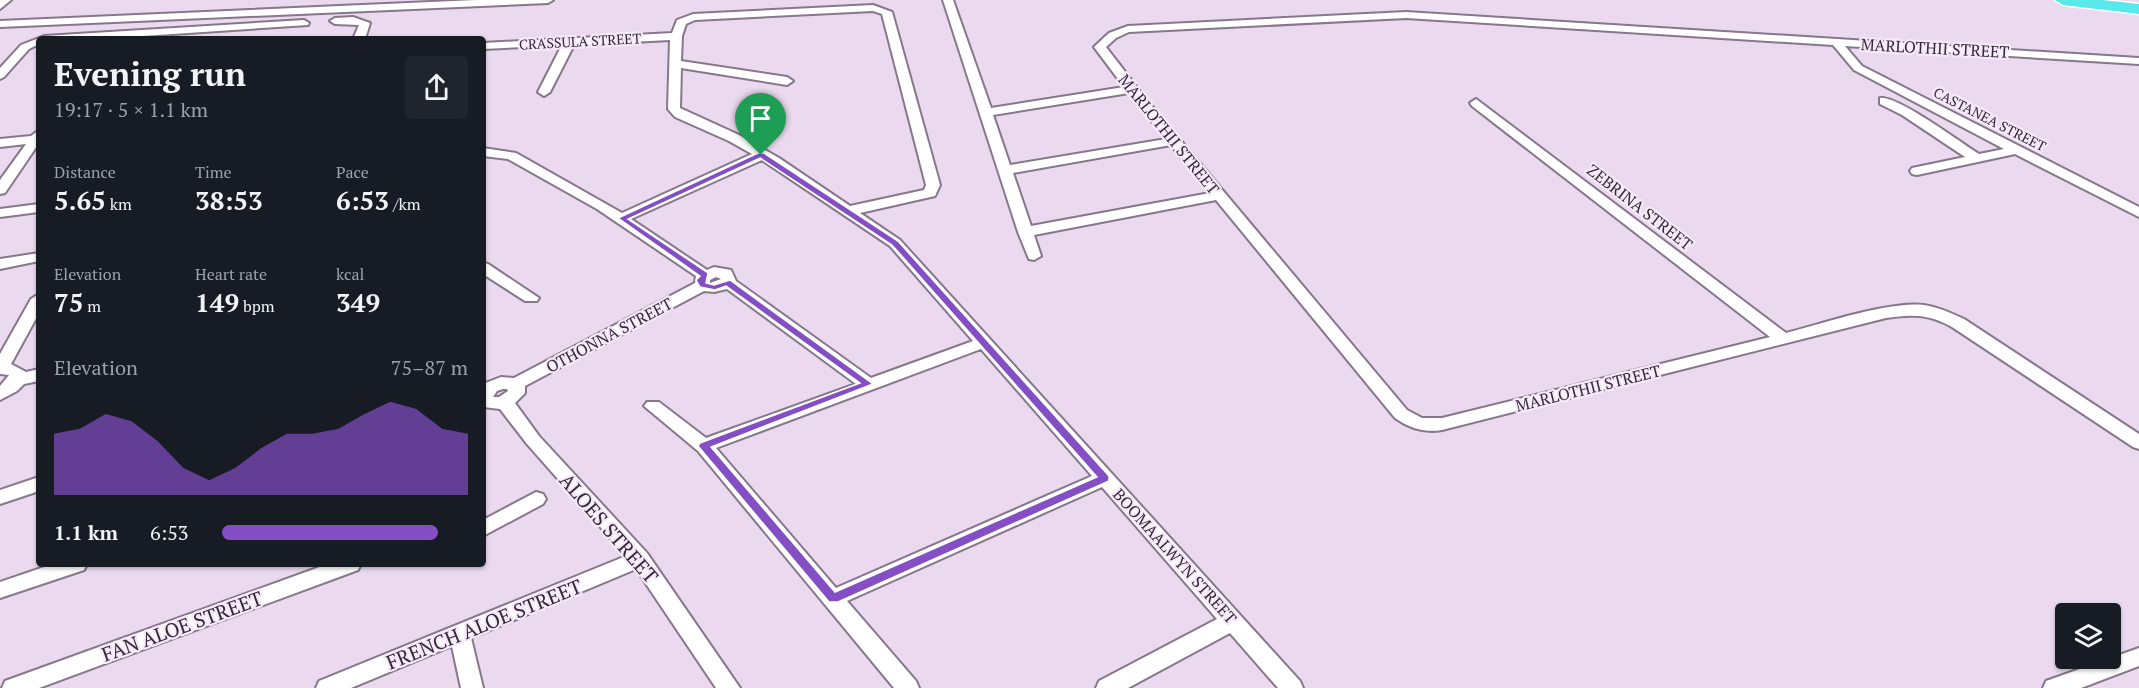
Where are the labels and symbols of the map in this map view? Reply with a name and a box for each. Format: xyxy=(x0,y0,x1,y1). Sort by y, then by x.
street label: CRASSULA STREET xyxy=(518,28,642,54)
street label: MARLOTHII STREET xyxy=(1860,33,2010,63)
street label: MARLOTHII STREET xyxy=(1114,69,1224,199)
street label: CASTANEA STREET xyxy=(1930,82,2050,156)
pin xyxy=(735,93,786,155)
street label: ZEBRINA STREET xyxy=(1583,159,1697,255)
street label: OTHONNA STREET xyxy=(542,292,676,378)
street label: MARLOTHII STREET xyxy=(1513,359,1663,417)
street label: ALOES STREET xyxy=(554,467,664,589)
street label: BOOMAALWYN STREET xyxy=(1108,484,1242,628)
street label: FRENCH ALOE STREET xyxy=(382,572,586,676)
street label: FAN ALOE STREET xyxy=(98,584,266,668)

